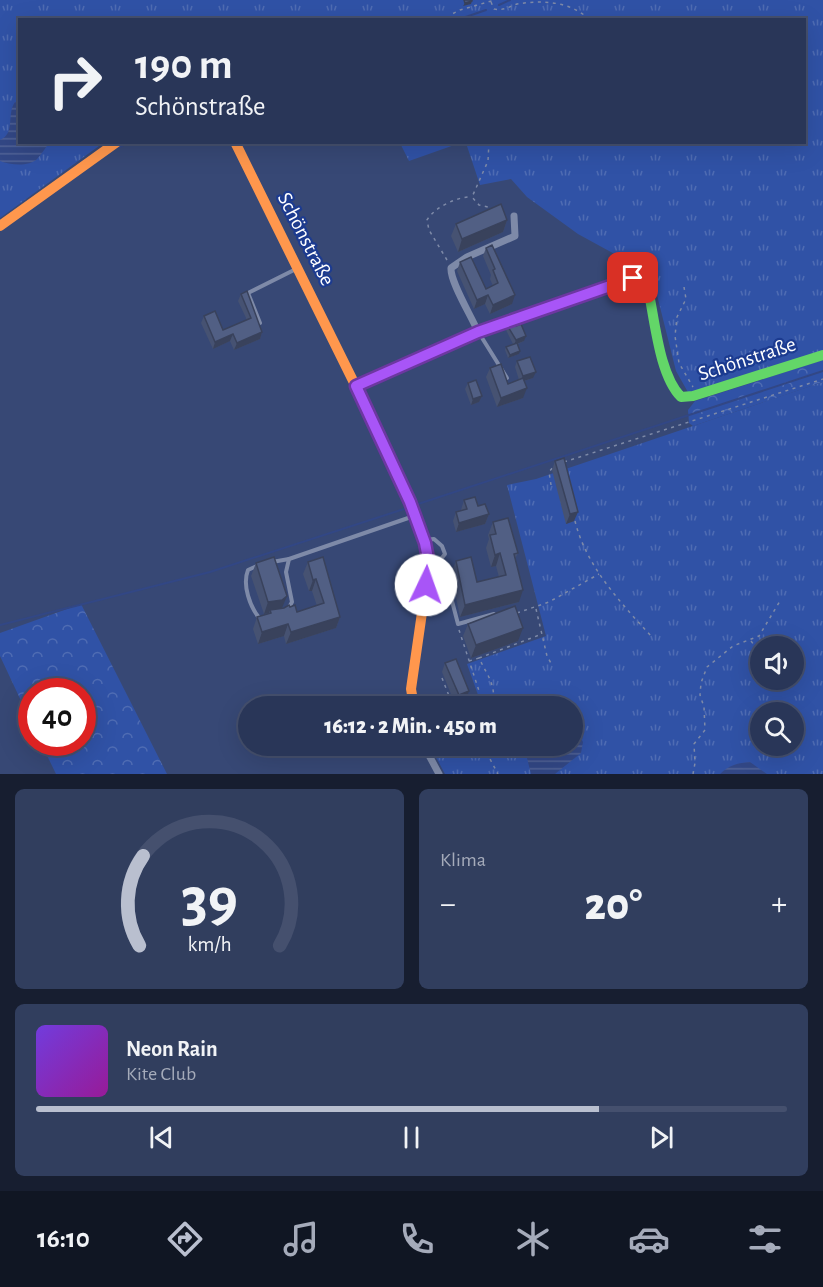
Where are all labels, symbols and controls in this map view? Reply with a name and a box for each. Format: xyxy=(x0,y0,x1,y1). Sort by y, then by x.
icon: right xyxy=(36,42,114,120)
text: 190 m xyxy=(135,44,233,86)
text: Schönstraße xyxy=(135,93,266,120)
street label: Schönstraße xyxy=(274,189,338,289)
pin xyxy=(607,252,658,303)
icon: arrive xyxy=(616,261,649,294)
street label: Schönstraße xyxy=(695,333,799,385)
position arrow xyxy=(394,553,458,617)
map controls xyxy=(750,636,804,756)
button: sound xyxy=(750,636,804,690)
speed limit sign: 40 xyxy=(18,678,96,756)
button: search xyxy=(750,702,804,756)
text: 16:12 · 2 Min. · 450 m xyxy=(324,715,497,737)
text: Klima xyxy=(440,850,486,870)
text: 39 xyxy=(181,870,238,932)
text: 20° xyxy=(584,883,643,928)
text: − xyxy=(440,888,456,921)
text: + xyxy=(771,888,787,921)
text: km/h xyxy=(187,934,232,955)
text: Neon Rain xyxy=(126,1038,218,1060)
text: Kite Club xyxy=(126,1064,196,1084)
icon: previous xyxy=(145,1121,178,1154)
icon: pause xyxy=(395,1121,428,1154)
icon: next xyxy=(645,1121,678,1154)
icon: directions xyxy=(164,1218,206,1260)
icon: music xyxy=(280,1218,322,1260)
icon: phone xyxy=(396,1218,438,1260)
icon: climate xyxy=(512,1218,554,1260)
icon: car xyxy=(628,1218,670,1260)
icon: filters xyxy=(744,1218,786,1260)
text: 16:10 xyxy=(37,1225,90,1252)

